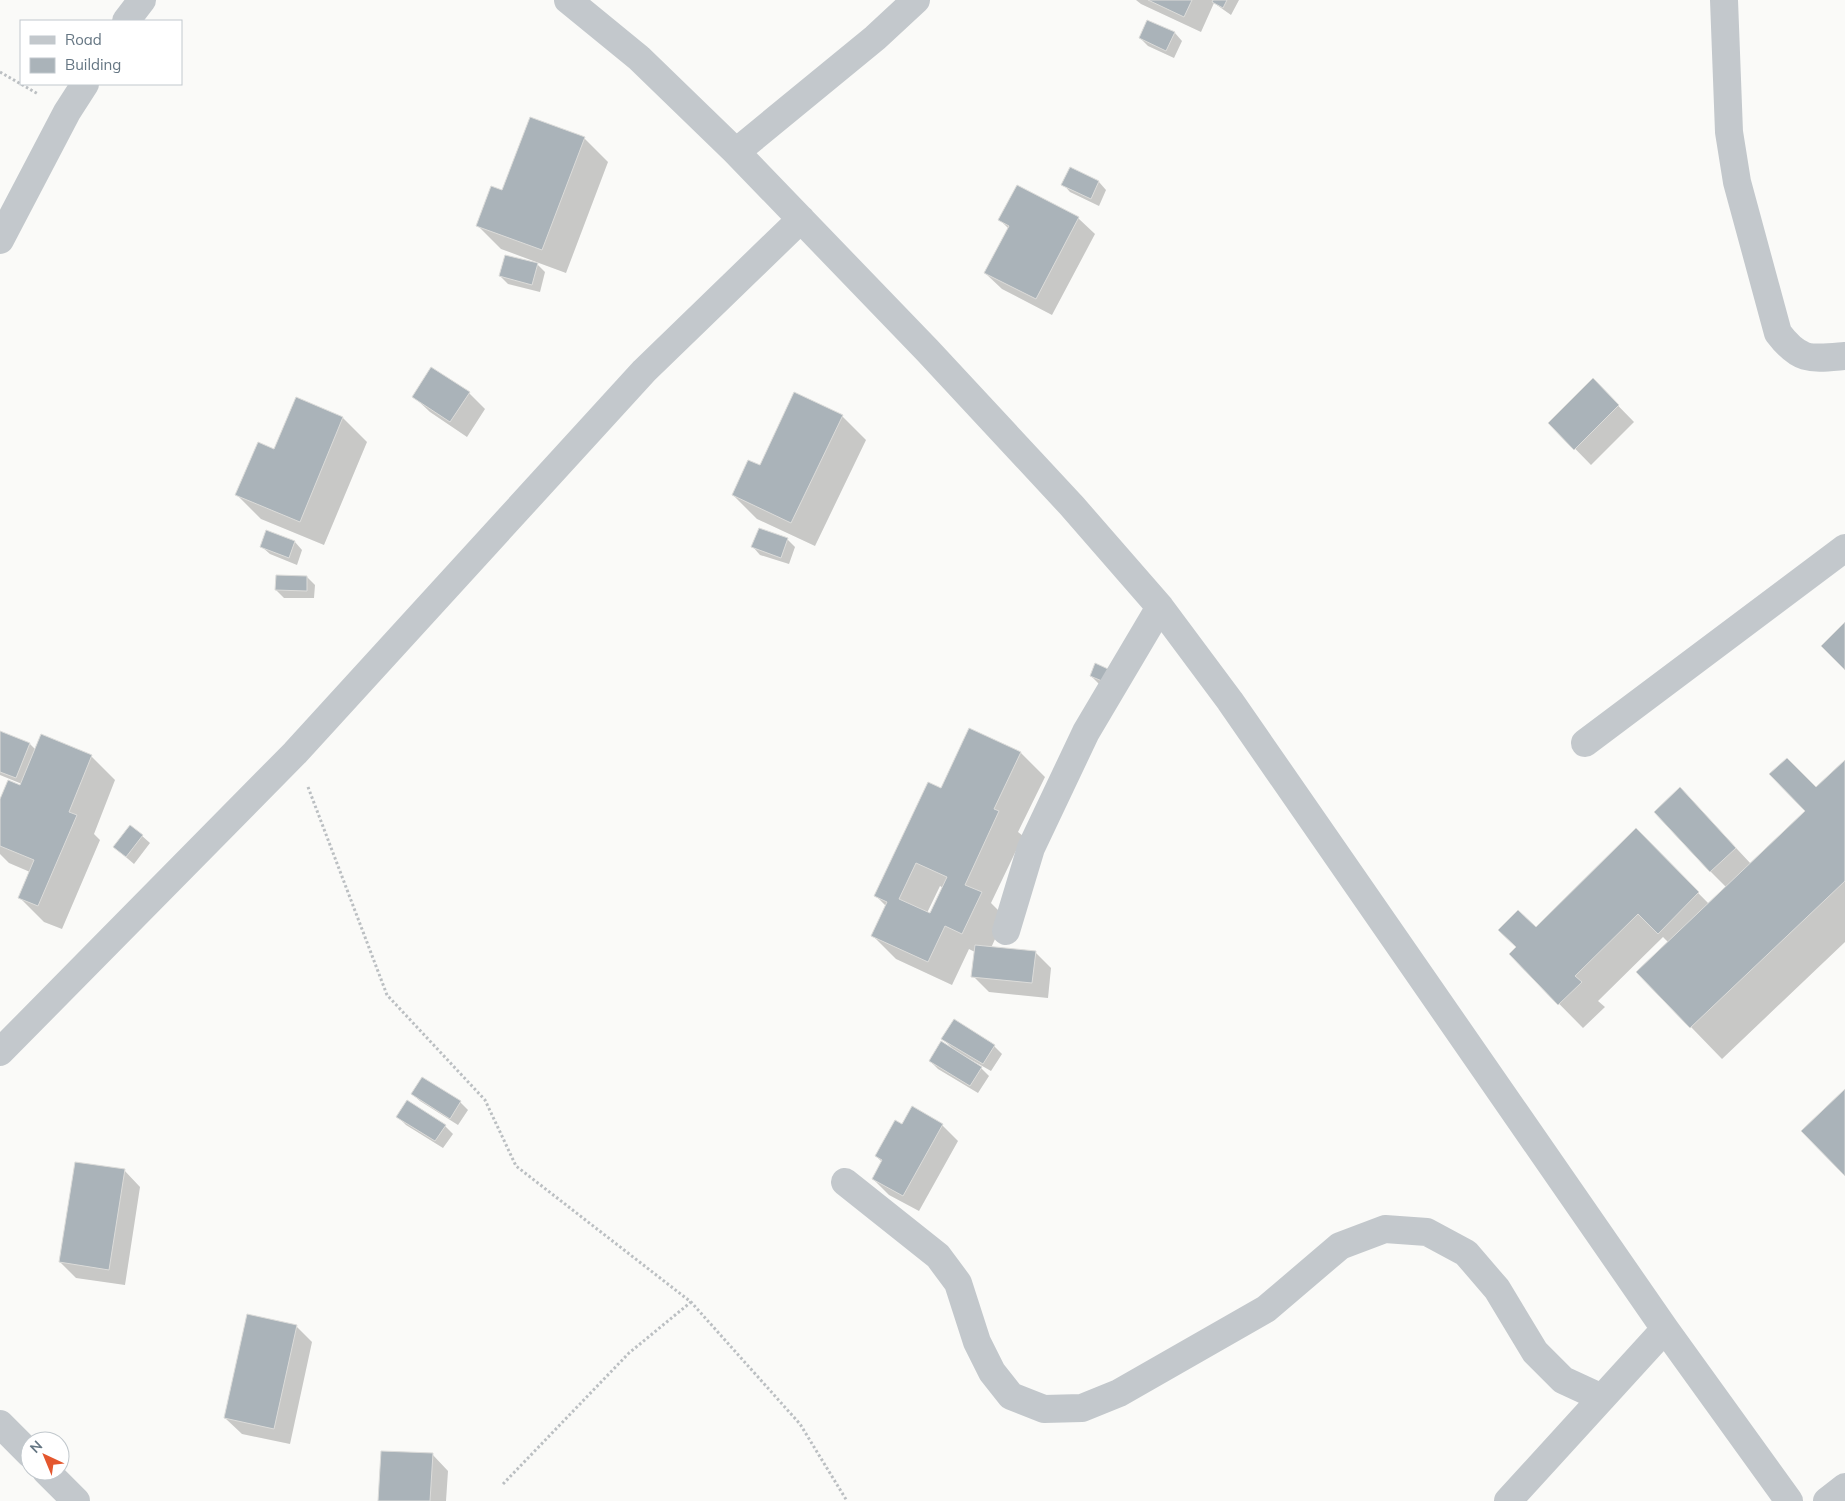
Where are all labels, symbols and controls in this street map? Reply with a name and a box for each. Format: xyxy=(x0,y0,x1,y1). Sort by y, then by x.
legend xyxy=(20,20,182,85)
text: Road xyxy=(65,30,102,49)
text: Building xyxy=(65,55,121,74)
north arrow xyxy=(20,1431,70,1481)
text: N xyxy=(26,1437,46,1457)

